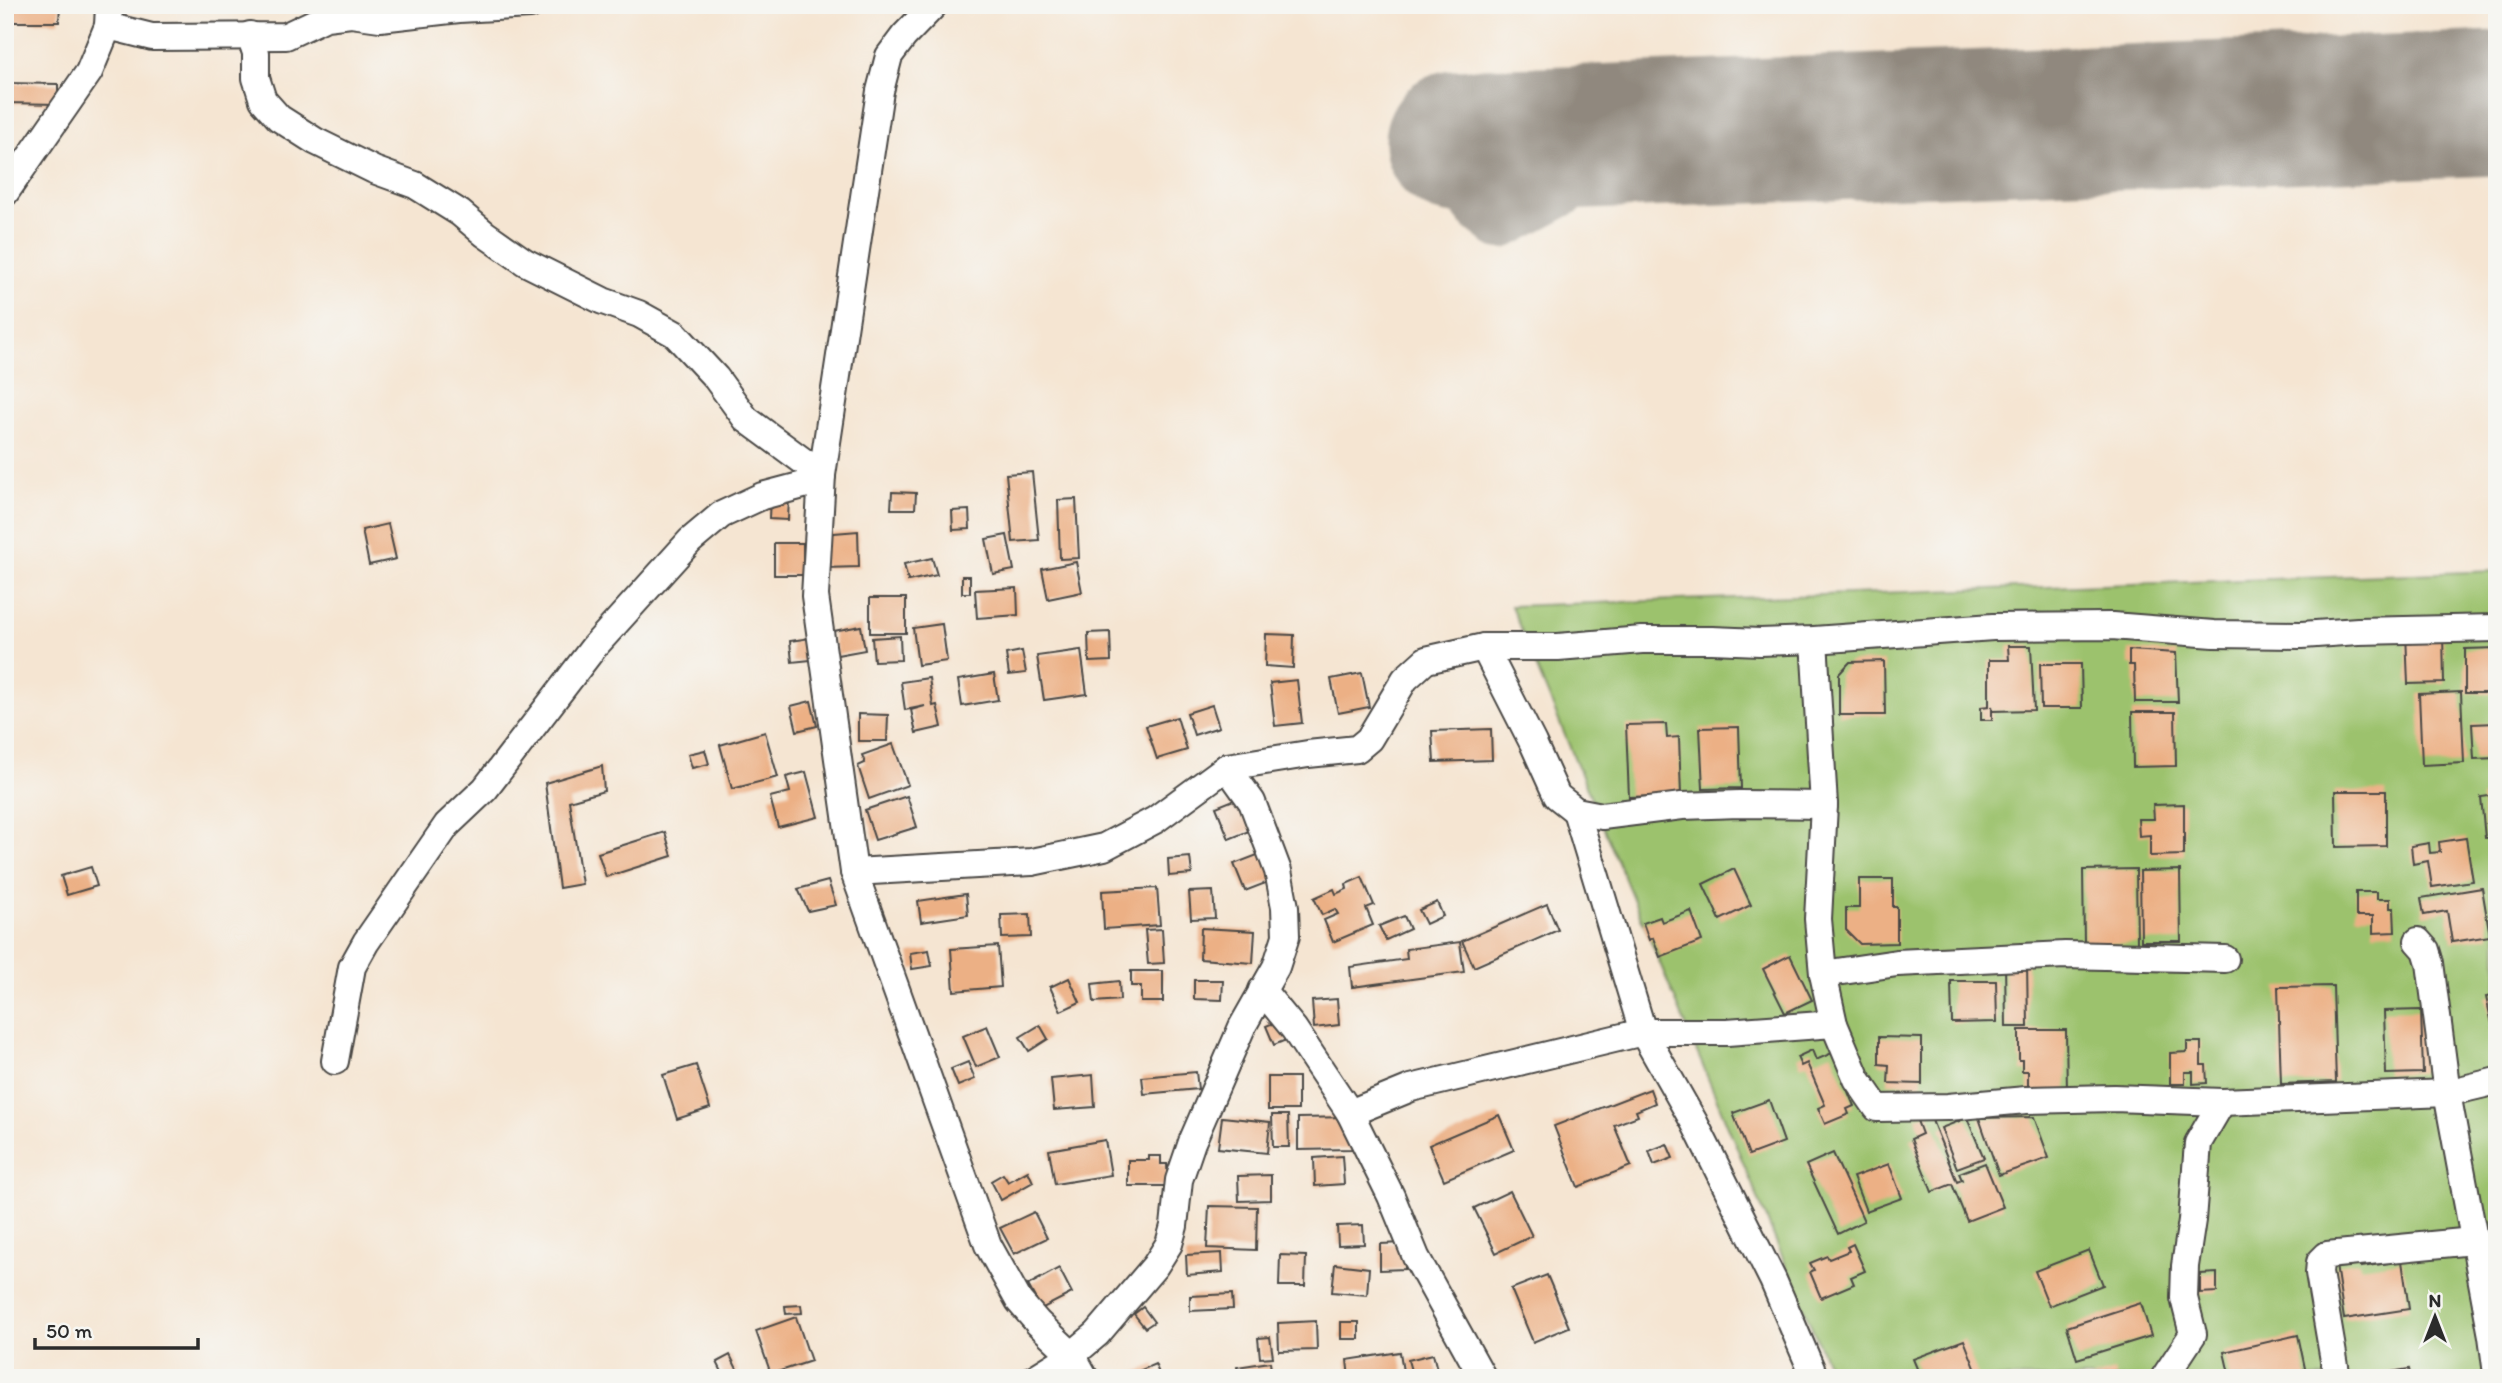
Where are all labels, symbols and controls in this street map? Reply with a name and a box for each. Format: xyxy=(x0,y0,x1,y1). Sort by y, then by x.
north arrow xyxy=(2400,1282,2470,1352)
text: N xyxy=(2429,1289,2441,1312)
scale bar xyxy=(35,1306,198,1350)
text: 50 m xyxy=(46,1318,93,1343)

